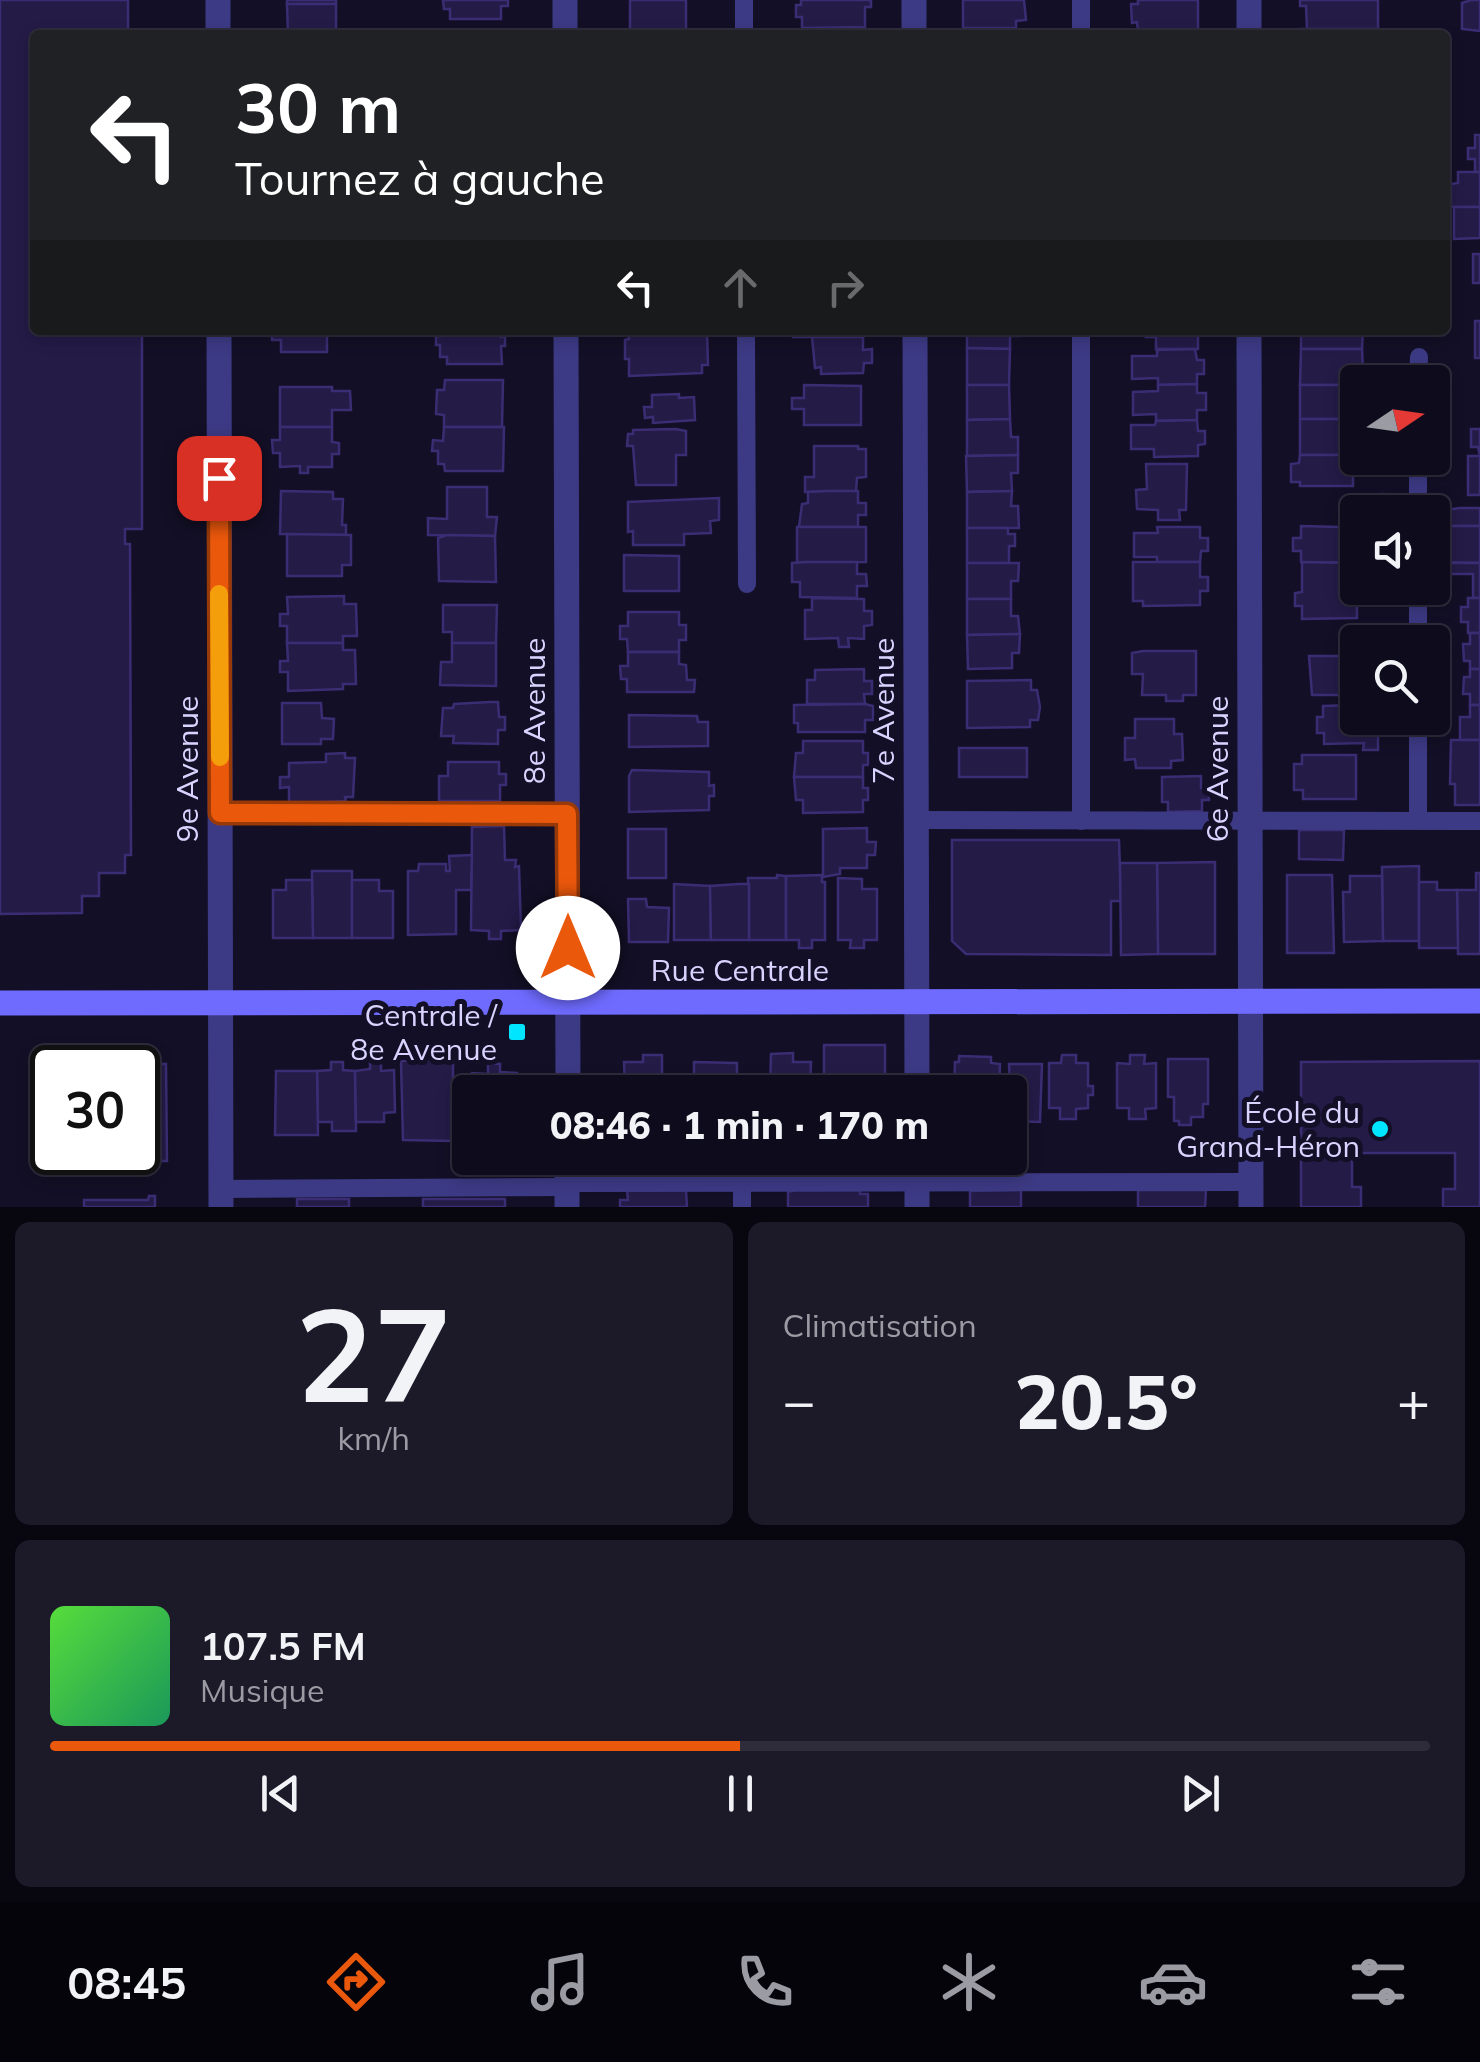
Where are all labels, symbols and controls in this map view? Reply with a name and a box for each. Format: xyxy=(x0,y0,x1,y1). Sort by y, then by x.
text: 30 m xyxy=(235,63,401,151)
icon: left xyxy=(70,70,200,200)
text: Tournez à gauche xyxy=(235,150,605,206)
icon: left xyxy=(608,260,663,315)
icon: ahead xyxy=(713,260,768,315)
icon: right xyxy=(818,260,873,315)
north arrow xyxy=(1340,365,1450,475)
map controls xyxy=(1340,365,1450,735)
pin xyxy=(177,436,262,521)
icon: arrive xyxy=(192,451,247,506)
button: sound xyxy=(1340,495,1450,605)
button: search xyxy=(1340,625,1450,735)
street label: 8e Avenue xyxy=(515,638,553,784)
street label: 7e Avenue xyxy=(864,638,902,784)
street label: 9e Avenue xyxy=(168,696,206,842)
street label: 6e Avenue xyxy=(1198,696,1236,842)
position arrow xyxy=(516,896,620,1000)
street label: Rue Centrale xyxy=(651,951,829,989)
place label: Centrale / 8e Avenue xyxy=(350,996,498,1068)
marker: Centrale / 8e Avenue xyxy=(506,1021,528,1043)
speed limit sign: 30 xyxy=(30,1045,160,1175)
place label: École du Grand-Héron xyxy=(1176,1093,1360,1165)
text: 08:46 · 1 min · 170 m xyxy=(550,1101,929,1149)
marker: École du Grand-Héron xyxy=(1369,1118,1391,1140)
text: 27 xyxy=(296,1271,452,1435)
text: Climatisation xyxy=(783,1305,977,1345)
text: 20.5° xyxy=(1015,1354,1198,1448)
text: − xyxy=(783,1366,816,1435)
text: + xyxy=(1397,1366,1430,1435)
text: km/h xyxy=(338,1418,410,1458)
text: 107.5 FM xyxy=(200,1622,366,1670)
text: Musique xyxy=(200,1670,324,1710)
icon: previous xyxy=(253,1766,308,1821)
icon: pause xyxy=(713,1766,768,1821)
icon: next xyxy=(1173,1766,1228,1821)
icon: directions xyxy=(321,1947,391,2017)
icon: music xyxy=(525,1947,595,2017)
icon: phone xyxy=(730,1947,800,2017)
icon: climate xyxy=(934,1947,1004,2017)
icon: car xyxy=(1138,1947,1208,2017)
icon: filters xyxy=(1343,1947,1413,2017)
text: 08:45 xyxy=(67,1954,186,2010)

